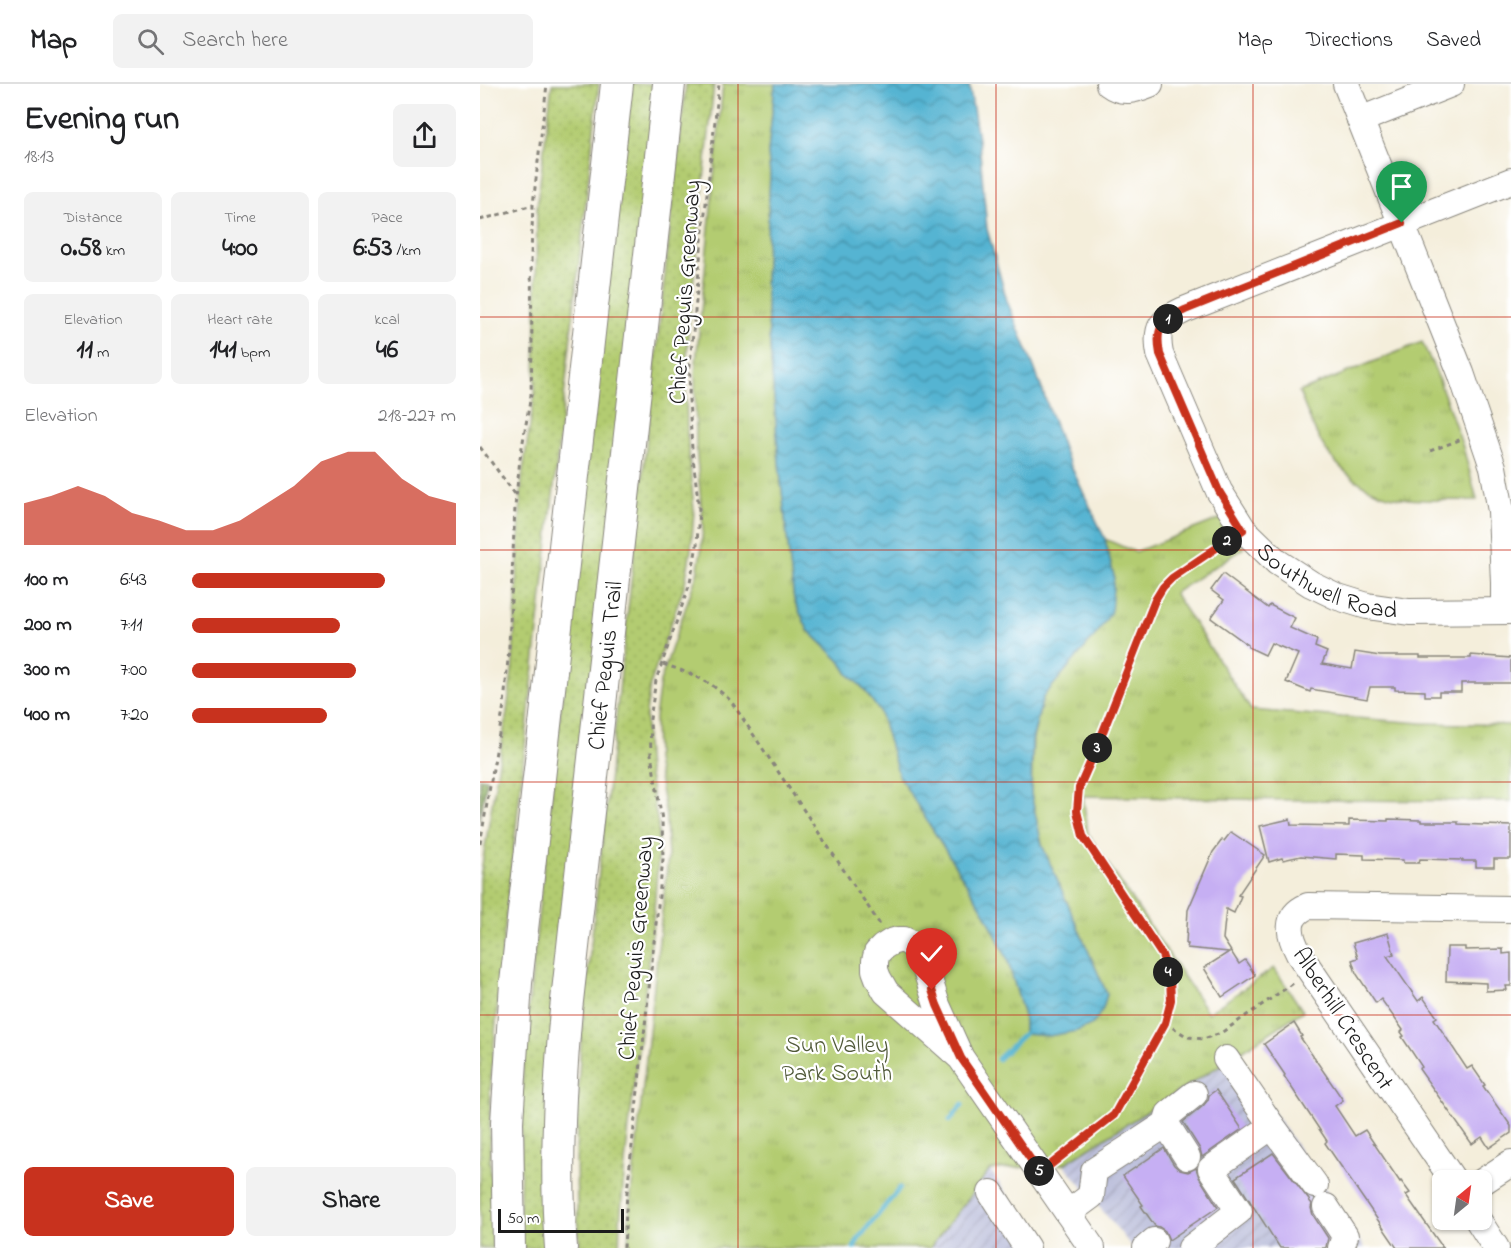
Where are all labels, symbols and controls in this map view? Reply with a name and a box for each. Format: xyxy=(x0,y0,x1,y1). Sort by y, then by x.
search box xyxy=(113,14,533,68)
text: Map xyxy=(30,21,77,62)
icon: search xyxy=(134,25,167,58)
text: Search here xyxy=(182,25,288,57)
text: Map xyxy=(1237,26,1273,56)
text: Directions xyxy=(1306,26,1393,56)
text: Saved xyxy=(1426,26,1481,56)
text: Evening run xyxy=(24,96,179,144)
button: share xyxy=(393,104,456,167)
text: 18:13 xyxy=(24,143,54,172)
pin xyxy=(1376,161,1427,223)
icon: arrive xyxy=(1385,170,1418,203)
street label: Chief Peguis Greenway xyxy=(661,179,713,406)
text: Distance xyxy=(64,206,122,230)
text: Time xyxy=(224,206,256,230)
text: Pace xyxy=(371,206,403,230)
text: 0.58 xyxy=(61,230,102,268)
text: 4:00 xyxy=(222,230,258,268)
text: 6:53 xyxy=(353,230,392,268)
text: km xyxy=(102,239,125,263)
text: /km xyxy=(392,239,421,263)
pin: 1 xyxy=(1153,304,1183,334)
text: 1 xyxy=(1165,307,1171,331)
text: Elevation xyxy=(64,308,122,332)
text: Heart rate xyxy=(207,308,273,332)
text: kcal xyxy=(374,308,400,332)
text: 11 xyxy=(77,332,93,370)
text: 141 xyxy=(210,332,237,370)
text: 46 xyxy=(376,332,398,370)
text: m xyxy=(93,341,109,365)
text: bpm xyxy=(237,341,270,365)
text: Elevation xyxy=(24,402,98,431)
text: 218–227 m xyxy=(378,402,456,431)
pin: 2 xyxy=(1212,526,1242,556)
text: 2 xyxy=(1223,529,1231,553)
street label: Southwell Road xyxy=(1247,536,1400,630)
text: 100 m xyxy=(24,566,68,595)
text: 6:43 xyxy=(120,566,147,595)
street label: Chief Peguis Trail xyxy=(580,579,634,752)
text: 200 m xyxy=(24,611,72,640)
text: 7:11 xyxy=(120,611,143,640)
text: 300 m xyxy=(24,656,70,685)
text: 7:00 xyxy=(120,656,147,685)
text: 400 m xyxy=(24,701,70,730)
text: 7:20 xyxy=(120,701,149,730)
pin: 3 xyxy=(1082,733,1112,763)
text: 3 xyxy=(1094,736,1100,760)
street label: Chief Peguis Greenway xyxy=(610,835,666,1062)
pin xyxy=(906,928,957,990)
icon: check xyxy=(915,937,948,970)
street label: Alberhill Crescent xyxy=(1282,941,1401,1098)
pin: 4 xyxy=(1153,957,1183,987)
text: 4 xyxy=(1165,960,1171,984)
park label: Sun Valley Park South xyxy=(782,1029,892,1092)
pin: 5 xyxy=(1024,1156,1054,1186)
text: 5 xyxy=(1034,1159,1044,1183)
button: Save xyxy=(24,1167,234,1236)
button: Share xyxy=(246,1167,456,1236)
north arrow xyxy=(1432,1170,1492,1230)
map controls xyxy=(1432,1170,1492,1230)
scale bar xyxy=(498,1206,624,1234)
text: 50 m xyxy=(507,1207,539,1231)

